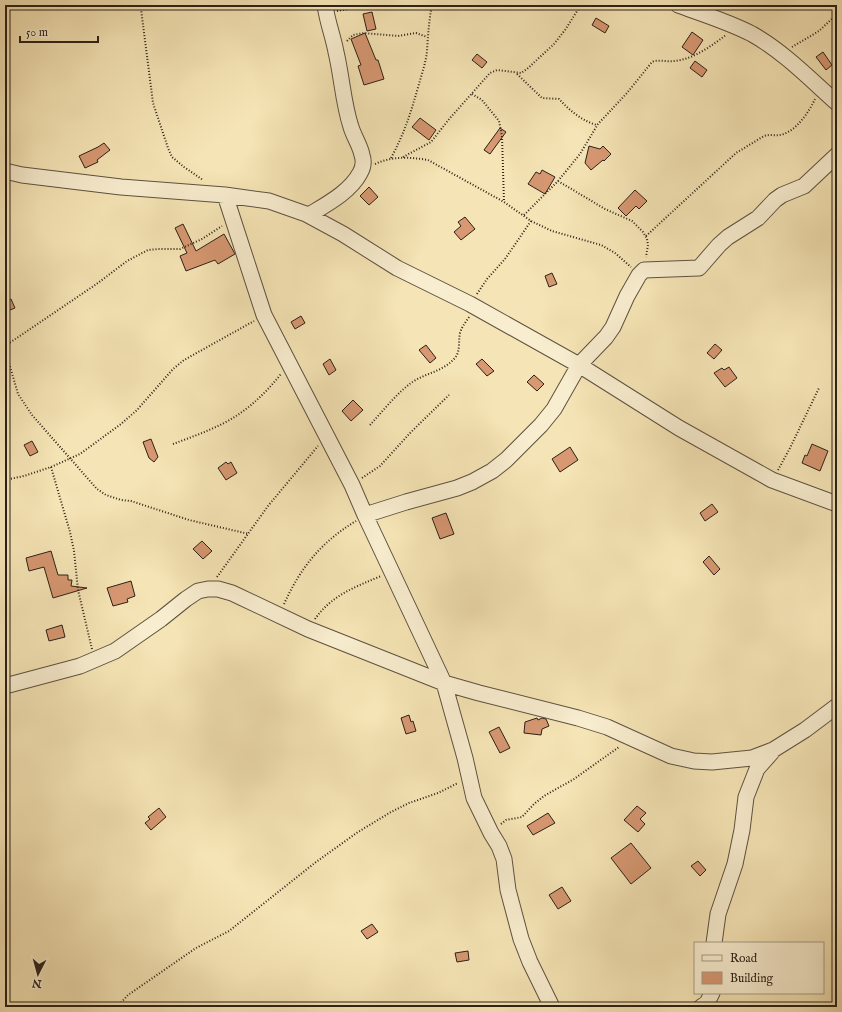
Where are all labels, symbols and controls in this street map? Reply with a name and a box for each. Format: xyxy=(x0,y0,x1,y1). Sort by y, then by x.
scale bar xyxy=(20,18,98,44)
text: 50 m xyxy=(26,25,48,40)
legend xyxy=(694,942,824,994)
text: Road xyxy=(730,951,758,966)
north arrow xyxy=(18,954,58,994)
text: Building xyxy=(730,971,774,986)
text: N xyxy=(31,975,44,991)

